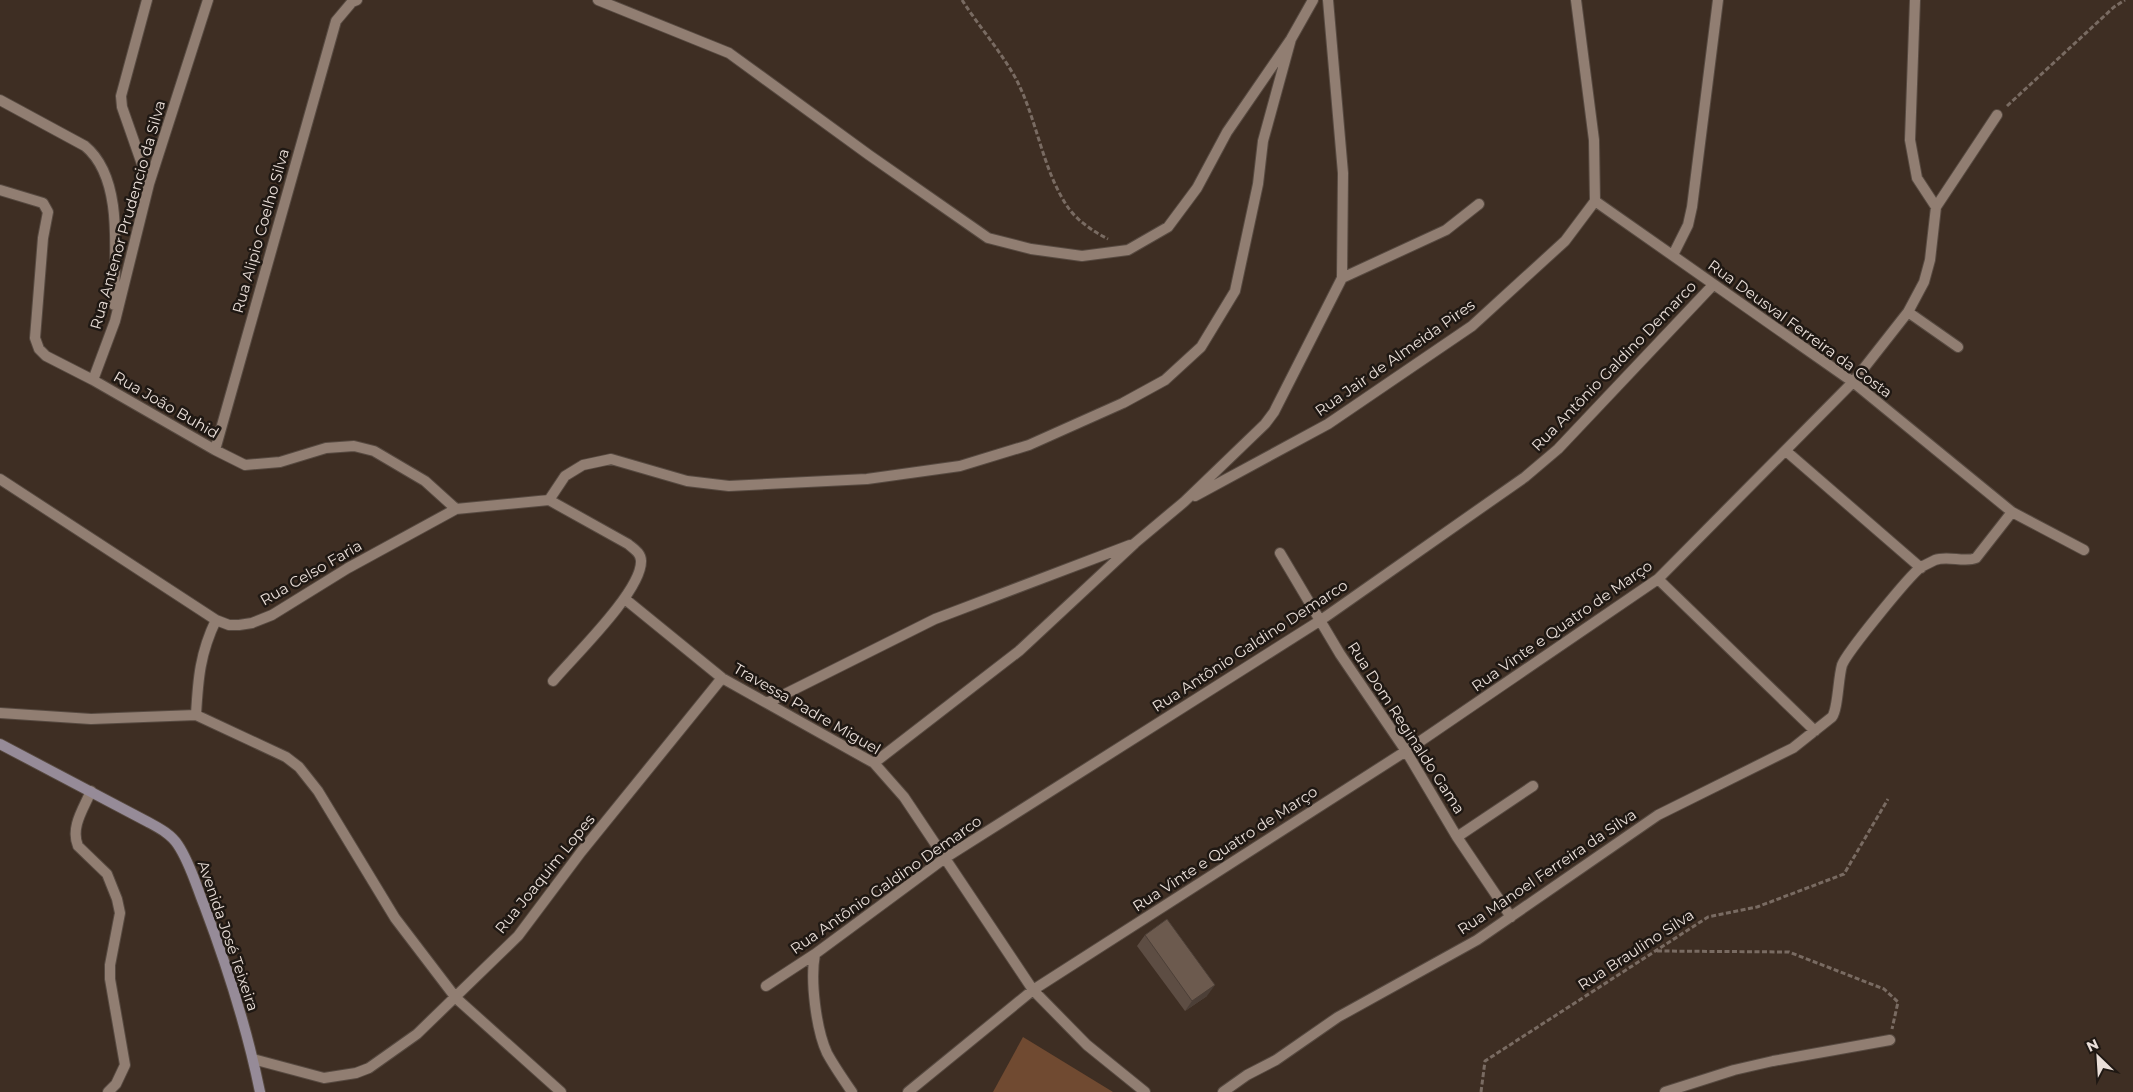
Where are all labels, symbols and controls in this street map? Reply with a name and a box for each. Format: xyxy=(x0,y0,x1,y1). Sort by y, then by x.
street label: Rua Antenor Prudencio da Silva xyxy=(86,98,169,332)
street label: Rua Alipio Coelho Silva xyxy=(228,146,293,315)
street label: Rua Deusval Ferreira da Costa xyxy=(1705,255,1896,402)
street label: Rua Antônio Galdino Demarco xyxy=(1527,277,1700,455)
street label: Rua Jair de Almeida Pires xyxy=(1311,295,1478,420)
street label: Rua João Buhid xyxy=(110,367,222,442)
street label: Rua Celso Faria xyxy=(256,536,365,609)
street label: Rua Vinte e Quatro de Março xyxy=(1468,556,1656,695)
street label: Rua Antônio Galdino Demarco xyxy=(1148,575,1351,716)
street label: Rua Dom Reginaldo Gama xyxy=(1344,638,1469,817)
street label: Travessa Padre Miguel xyxy=(730,659,884,759)
street label: Rua Vinte e Quatro de Março xyxy=(1129,782,1321,916)
street label: Rua Manoel Ferreira da Silva xyxy=(1454,805,1640,939)
street label: Rua Joaquim Lopes xyxy=(491,810,599,937)
street label: Rua Antônio Galdino Demarco xyxy=(786,811,985,958)
street label: Avenida José Teixeira xyxy=(194,858,263,1013)
street label: Rua Braulino Silva xyxy=(1574,905,1697,994)
north arrow xyxy=(2073,1032,2123,1082)
text: N xyxy=(2084,1035,2101,1056)

